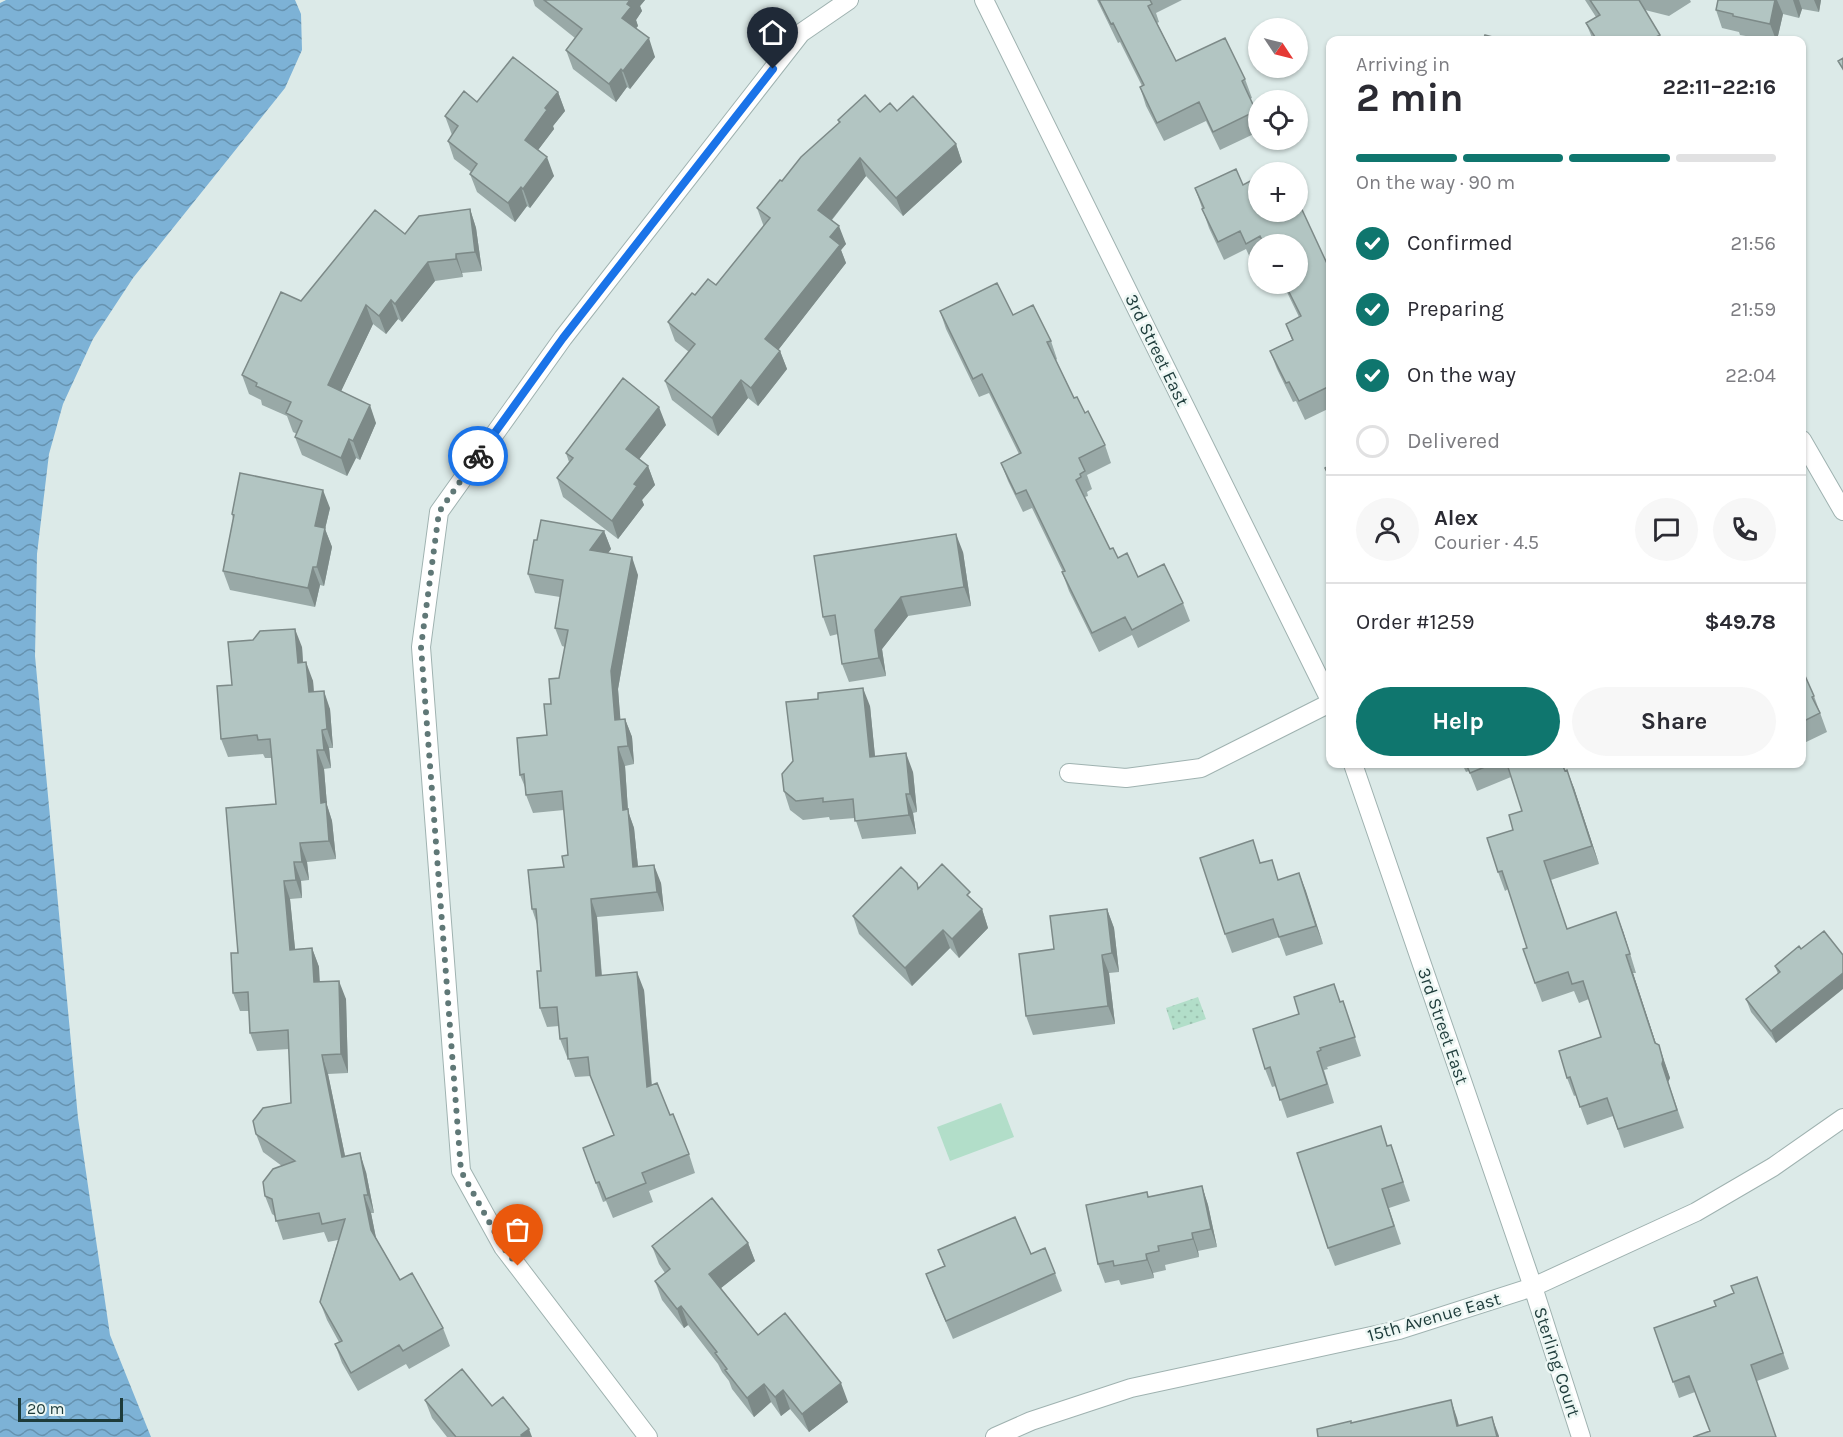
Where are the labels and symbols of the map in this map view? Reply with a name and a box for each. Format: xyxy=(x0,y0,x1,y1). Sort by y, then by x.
pin xyxy=(747,7,798,69)
north arrow xyxy=(1248,18,1308,78)
street label: 3rd Street East xyxy=(1120,290,1194,410)
courier xyxy=(448,426,508,486)
street label: 3rd Street East xyxy=(1413,965,1473,1087)
pin xyxy=(492,1204,543,1266)
street label: 15th Avenue East xyxy=(1365,1287,1503,1347)
street label: Sterling Court xyxy=(1529,1304,1585,1420)
scale bar xyxy=(18,1395,123,1422)

